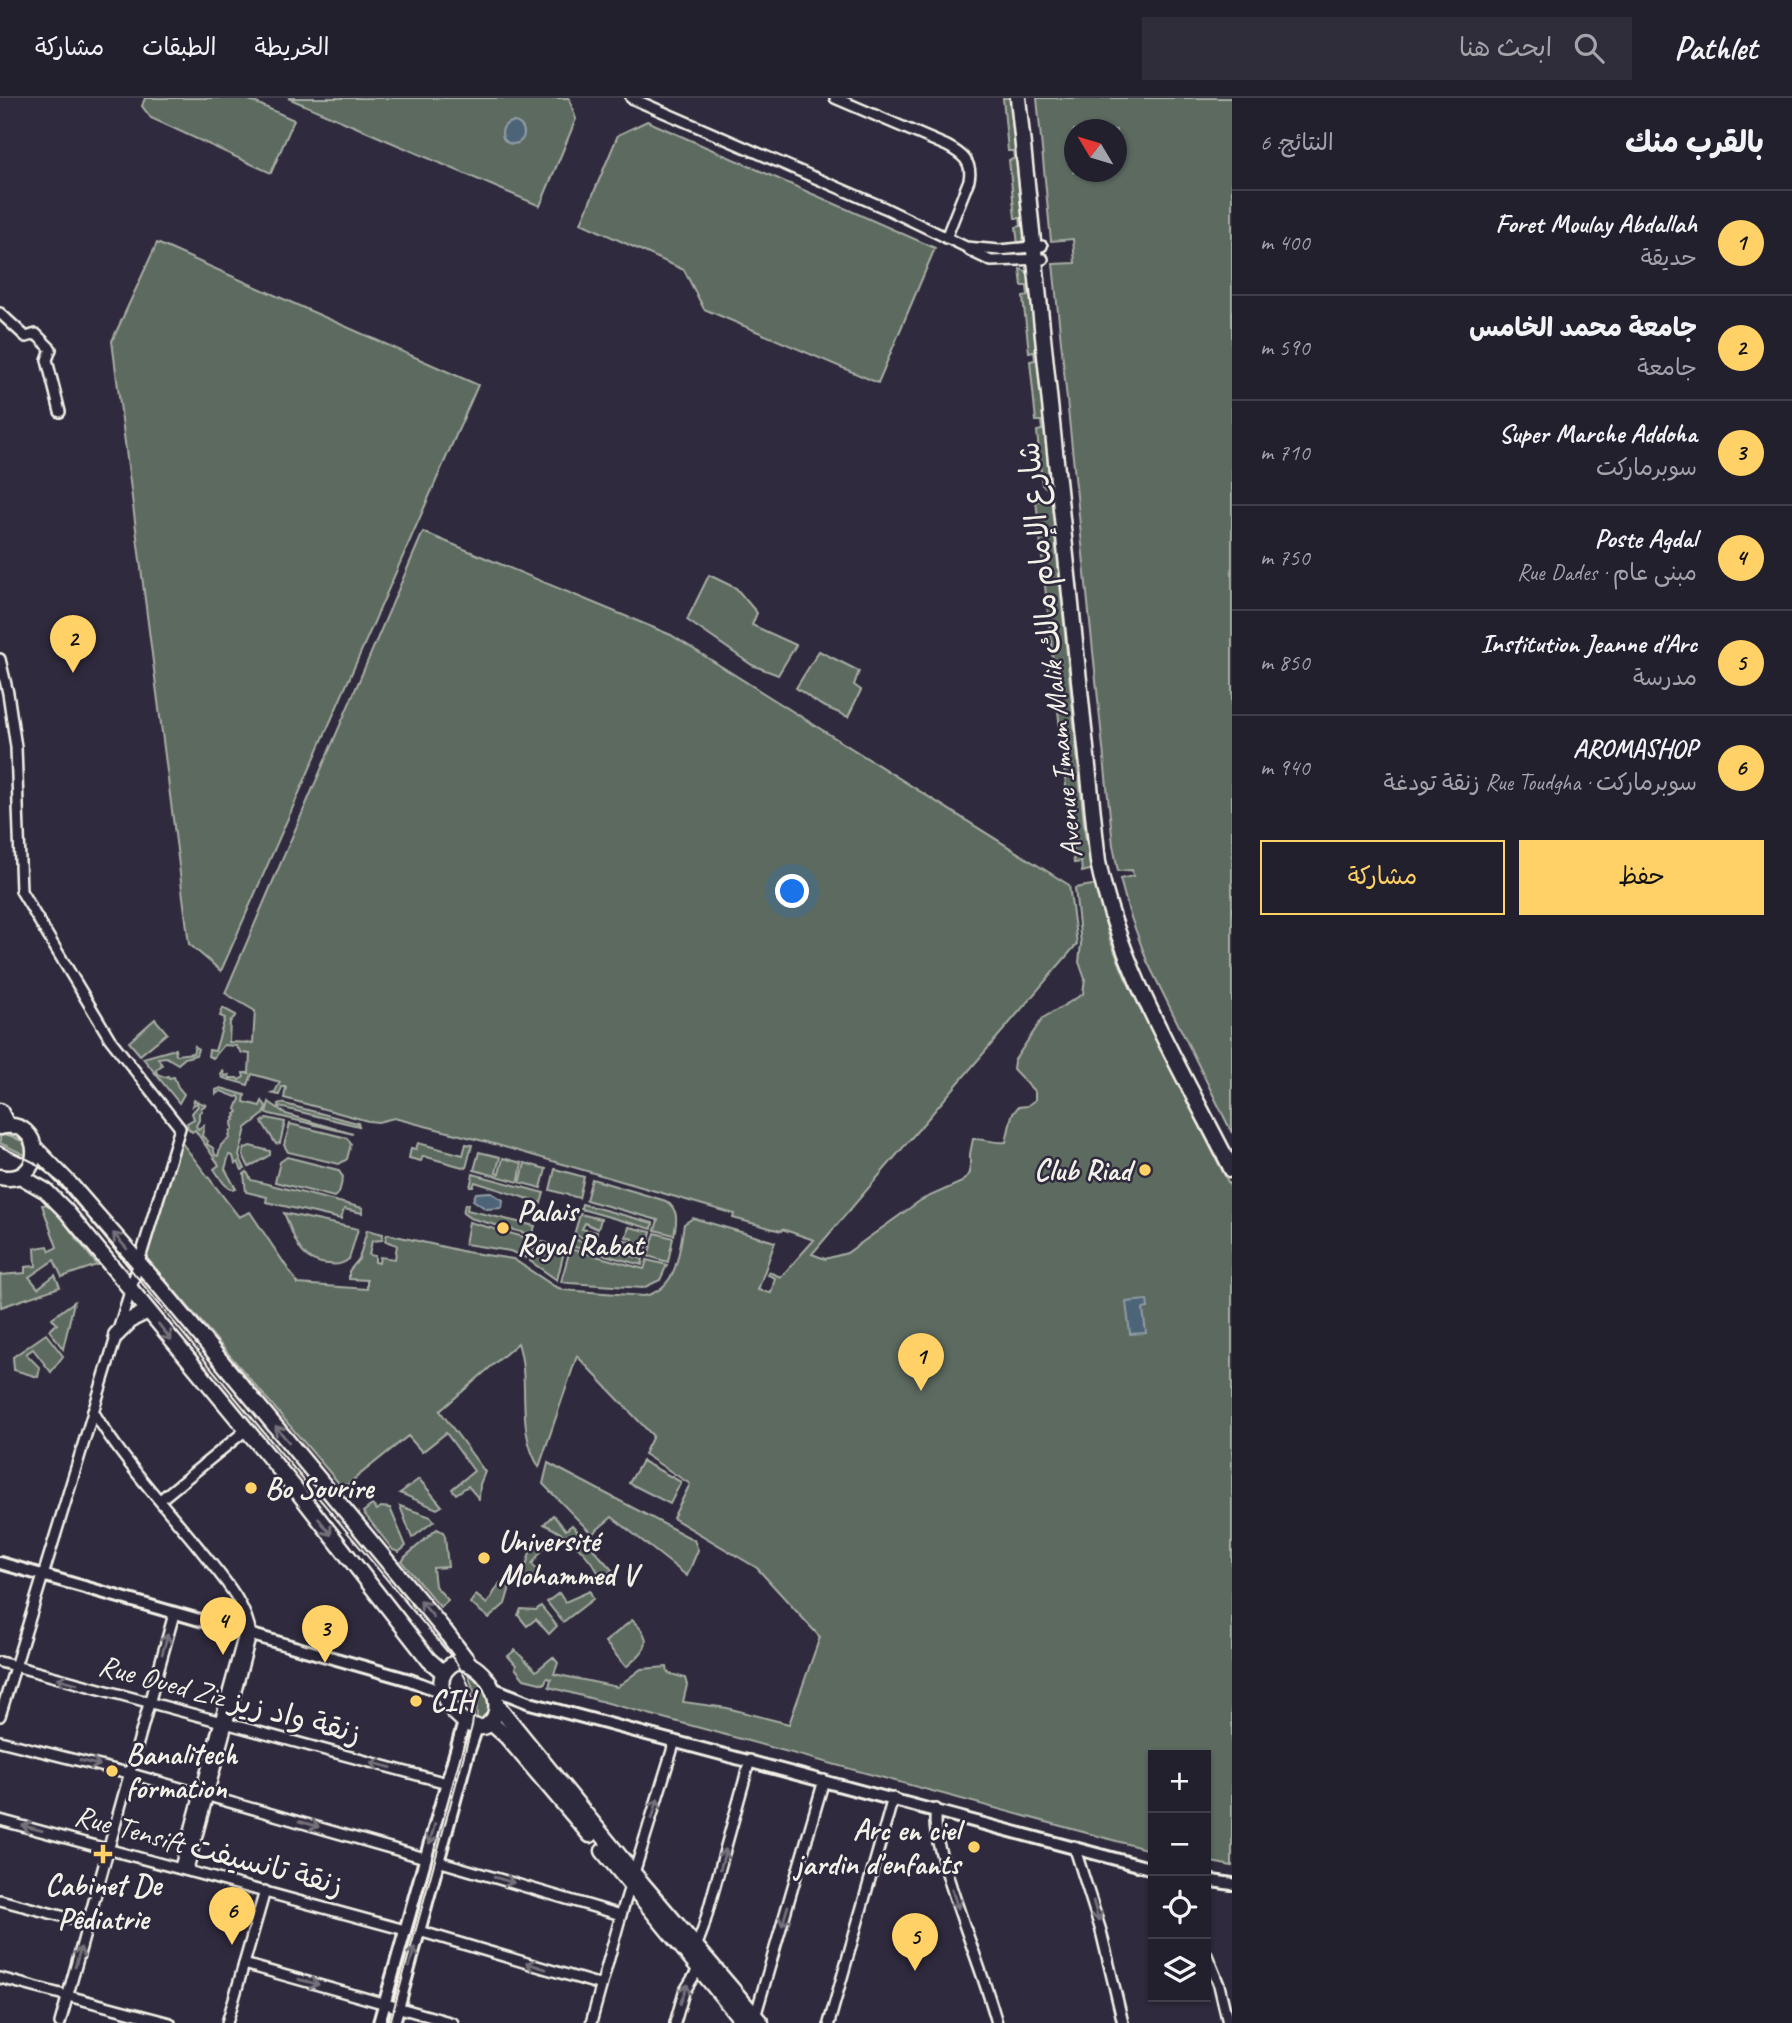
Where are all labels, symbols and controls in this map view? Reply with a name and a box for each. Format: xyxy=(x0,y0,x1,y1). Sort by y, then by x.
search box xyxy=(1142,17,1632,80)
text: Pathlet xyxy=(1674,27,1757,69)
icon: search xyxy=(1570,29,1608,67)
text: ابحث هنا xyxy=(1459,31,1552,64)
text: مشاركة xyxy=(35,32,104,62)
text: الطبقات xyxy=(142,32,217,62)
text: الخريطة xyxy=(255,32,329,62)
north arrow xyxy=(1064,119,1127,182)
text: بالقرب منك xyxy=(1625,123,1764,161)
text: النتائج: 6 xyxy=(1260,128,1334,157)
text: Foret Moulay Abdallah xyxy=(1496,207,1697,240)
text: 400 m xyxy=(1260,228,1310,257)
text: 1 xyxy=(1736,228,1746,257)
text: حديقة xyxy=(1641,243,1697,272)
text: جامعة محمد الخامس xyxy=(1469,311,1697,344)
text: 590 m xyxy=(1260,333,1310,362)
text: 2 xyxy=(1736,333,1746,362)
text: جامعة xyxy=(1637,353,1697,382)
text: Super Marche Addoha xyxy=(1499,417,1697,450)
text: 710 m xyxy=(1260,438,1310,467)
text: 3 xyxy=(1736,438,1746,467)
street label: Avenue Imam Malik شارع الإمام مالك xyxy=(1009,440,1094,860)
text: سوبرماركت xyxy=(1596,453,1697,482)
text: Poste Agdal xyxy=(1595,522,1697,555)
text: 750 m xyxy=(1260,543,1310,572)
text: 4 xyxy=(1736,543,1746,572)
text: مبنى عام · Rue Dades xyxy=(1517,558,1697,587)
pin: 2 xyxy=(50,615,96,673)
text: Institution Jeanne d'Arc xyxy=(1480,627,1697,660)
text: 850 m xyxy=(1260,648,1310,677)
text: 5 xyxy=(1736,648,1746,677)
text: مدرسة xyxy=(1633,663,1697,692)
text: AROMASHOP xyxy=(1573,732,1697,765)
text: 940 m xyxy=(1260,753,1310,782)
text: 6 xyxy=(1736,753,1746,782)
text: سوبرماركت · Rue Toudgha زنقة تودغة xyxy=(1384,768,1697,797)
button: مشاركة xyxy=(1260,840,1505,915)
button: حفظ xyxy=(1519,840,1764,915)
your location xyxy=(775,874,809,908)
place label: Club Riad xyxy=(1034,1151,1136,1189)
marker: Club Riad xyxy=(1137,1162,1153,1178)
place label: Palais Royal Rabat xyxy=(517,1192,646,1264)
marker: Palais Royal Rabat xyxy=(495,1220,511,1236)
one-way arrow xyxy=(112,1233,128,1251)
one-way arrow xyxy=(157,1322,173,1340)
pin: 1 xyxy=(898,1333,944,1391)
one-way arrow xyxy=(274,1426,289,1444)
place label: Bo Sourire xyxy=(265,1469,375,1507)
marker: Bo Sourire xyxy=(243,1480,259,1496)
one-way arrow xyxy=(317,1517,332,1536)
place label: Université Mohammed V xyxy=(498,1522,643,1594)
marker: Université Mohammed V xyxy=(476,1550,492,1566)
pin: 4 xyxy=(200,1597,246,1655)
one-way arrow xyxy=(419,1601,435,1619)
pin: 3 xyxy=(302,1605,348,1663)
one-way arrow xyxy=(160,1633,173,1655)
street label: Rue Oued Ziz زنقة واد زيز xyxy=(95,1646,365,1752)
one-way arrow xyxy=(56,1673,78,1686)
place label: CIH xyxy=(430,1682,480,1720)
marker: CIH xyxy=(408,1693,424,1709)
place label: Banalitech formation xyxy=(126,1735,238,1807)
map controls xyxy=(1148,1750,1211,2002)
button: + xyxy=(1148,1750,1211,1813)
one-way arrow xyxy=(78,1757,101,1770)
one-way arrow xyxy=(370,1758,393,1771)
marker: Banalitech formation xyxy=(104,1763,120,1779)
street label: Rue Tensift زنقة تانسيفت xyxy=(71,1796,347,1904)
one-way arrow xyxy=(650,1798,663,1820)
place label: Arc en ciel jardin d'enfants xyxy=(793,1811,966,1883)
button: − xyxy=(1148,1813,1211,1876)
one-way arrow xyxy=(297,1818,320,1831)
one-way arrow xyxy=(21,1821,44,1834)
one-way arrow xyxy=(425,1823,438,1845)
marker: Arc en ciel jardin d'enfants xyxy=(966,1839,982,1855)
marker: Cabinet De Pêdiatrie xyxy=(93,1844,113,1864)
one-way arrow xyxy=(717,1848,730,1870)
place label: Cabinet De Pêdiatrie xyxy=(45,1866,164,1938)
one-way arrow xyxy=(492,1875,514,1888)
button: locate xyxy=(1148,1876,1211,1939)
pin: 6 xyxy=(209,1887,255,1945)
one-way arrow xyxy=(949,1888,962,1910)
one-way arrow xyxy=(1090,1900,1103,1922)
one-way arrow xyxy=(777,1905,790,1927)
pin: 5 xyxy=(892,1913,938,1971)
button: layers xyxy=(1148,1939,1211,2002)
one-way arrow xyxy=(73,1946,86,1968)
one-way arrow xyxy=(406,1946,419,1969)
one-way arrow xyxy=(525,1958,547,1971)
one-way arrow xyxy=(298,1977,320,1990)
one-way arrow xyxy=(679,1983,691,2005)

